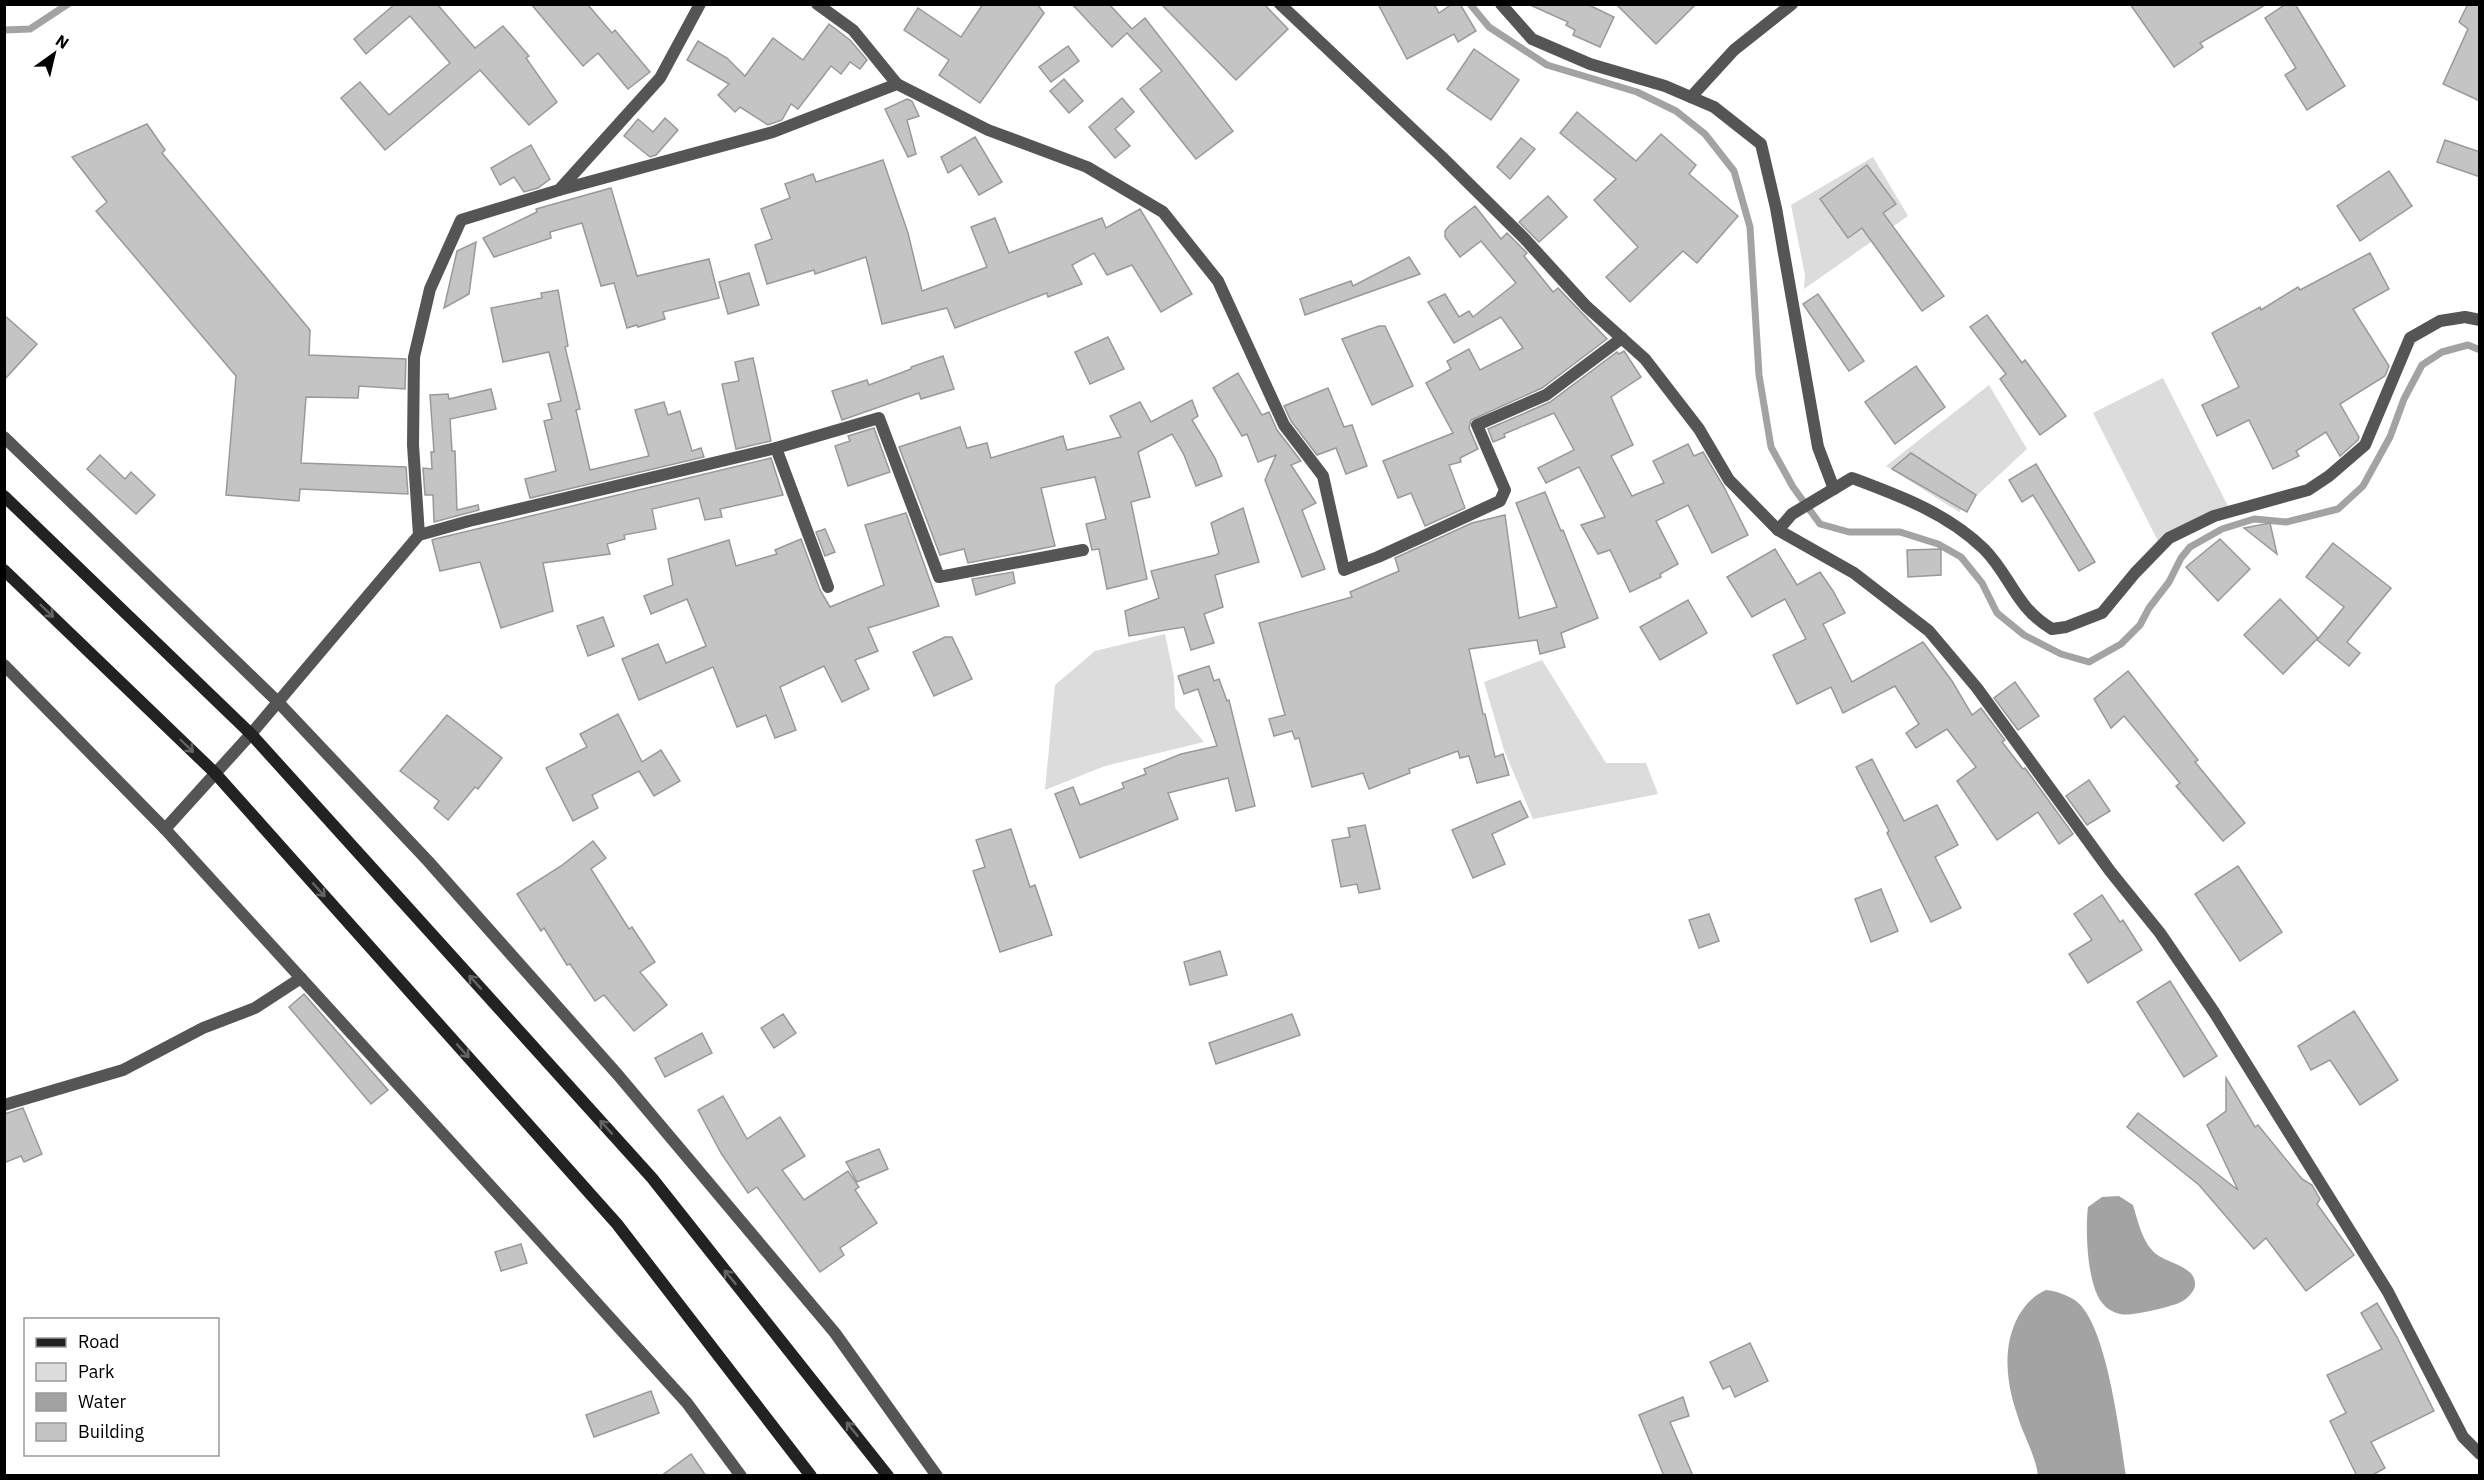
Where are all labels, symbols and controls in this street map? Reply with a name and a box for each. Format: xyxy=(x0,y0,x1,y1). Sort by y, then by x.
north arrow xyxy=(24,24,84,84)
text: N xyxy=(52,30,73,53)
one-way arrow xyxy=(39,603,54,618)
one-way arrow xyxy=(179,739,194,754)
one-way arrow xyxy=(312,882,326,897)
one-way arrow xyxy=(468,975,482,990)
one-way arrow xyxy=(456,1043,470,1058)
one-way arrow xyxy=(599,1120,613,1135)
one-way arrow xyxy=(724,1269,737,1285)
legend xyxy=(24,1318,219,1456)
text: Road xyxy=(78,1330,119,1353)
text: Park xyxy=(78,1360,115,1383)
text: Water xyxy=(78,1390,127,1413)
text: Building xyxy=(78,1420,145,1443)
one-way arrow xyxy=(845,1422,858,1438)

